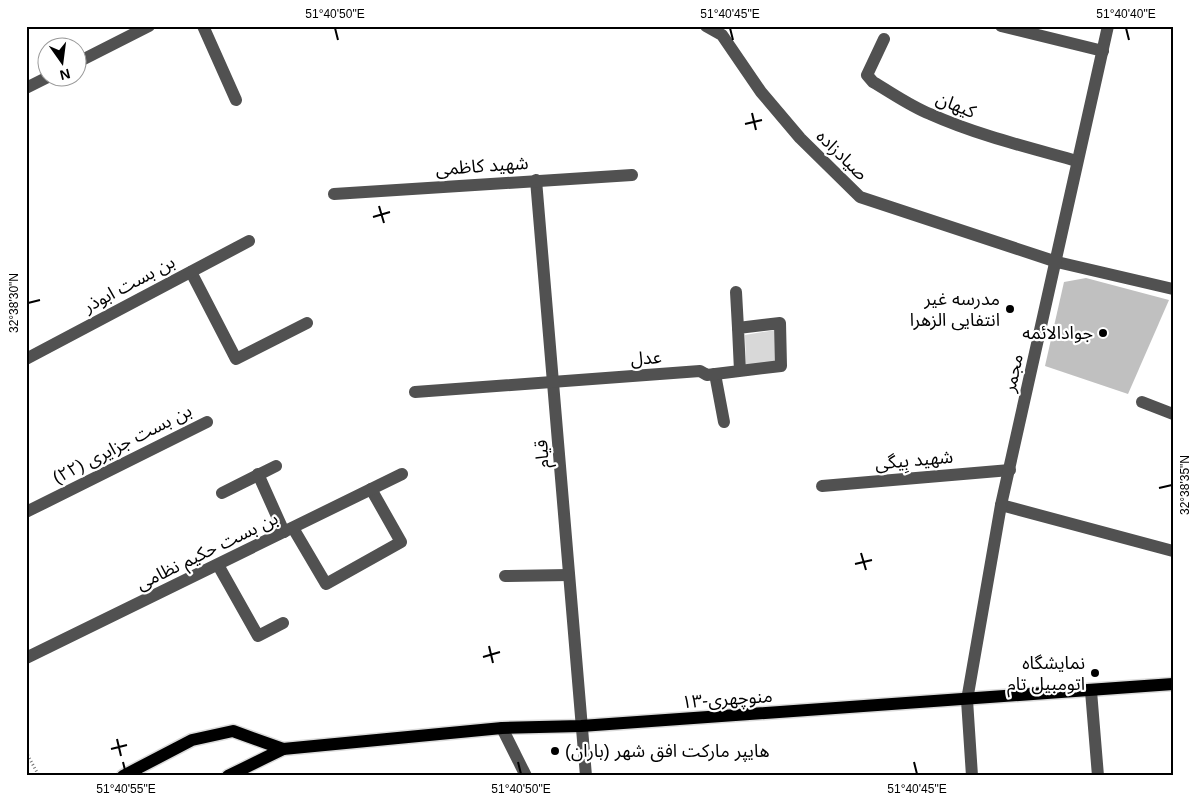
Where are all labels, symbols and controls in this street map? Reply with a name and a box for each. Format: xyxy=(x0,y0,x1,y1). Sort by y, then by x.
text: 51°40'50"E xyxy=(305,7,365,21)
text: 51°40'45"E xyxy=(700,7,760,21)
text: 51°40'40"E xyxy=(1096,7,1156,21)
north arrow xyxy=(38,38,88,88)
text: N xyxy=(58,66,72,84)
street label: کیهان xyxy=(933,88,979,123)
street label: صیادزاده xyxy=(812,126,872,185)
street label: شهید کاظمی xyxy=(435,153,529,180)
street label: بن بست ابوذر xyxy=(79,252,179,318)
text: 32°38'30"N xyxy=(7,273,21,333)
place label: مدرسه غیر انتفایی الزهرا xyxy=(910,289,1000,331)
marker: مدرسه غیر انتفایی الزهرا xyxy=(1004,303,1016,315)
place label: جوادالائمه xyxy=(1022,323,1093,344)
marker: جوادالائمه xyxy=(1097,327,1109,339)
street label: عدل xyxy=(630,347,662,370)
street label: مجمر xyxy=(999,352,1028,395)
street label: بن بست جزایری (۲۲) xyxy=(49,400,195,489)
street label: قیام xyxy=(531,438,557,469)
street label: شهید بِیگی xyxy=(874,447,954,477)
text: 32°38'35"N xyxy=(1178,455,1192,515)
street label: بن بست حکیم نظامی xyxy=(133,508,282,597)
place label: نمایشگاه اتومبیل تام xyxy=(1007,653,1085,698)
marker: نمایشگاه اتومبیل تام xyxy=(1089,667,1101,679)
street label: ۱۳-منوچهری xyxy=(681,686,773,713)
place label: هایپر مارکت افق شهر (باران) xyxy=(565,741,770,762)
marker: هایپر مارکت افق شهر (باران) xyxy=(549,745,561,757)
text: 51°40'55"E xyxy=(96,782,156,796)
text: 51°40'50"E xyxy=(491,782,551,796)
text: 51°40'45"E xyxy=(887,782,947,796)

